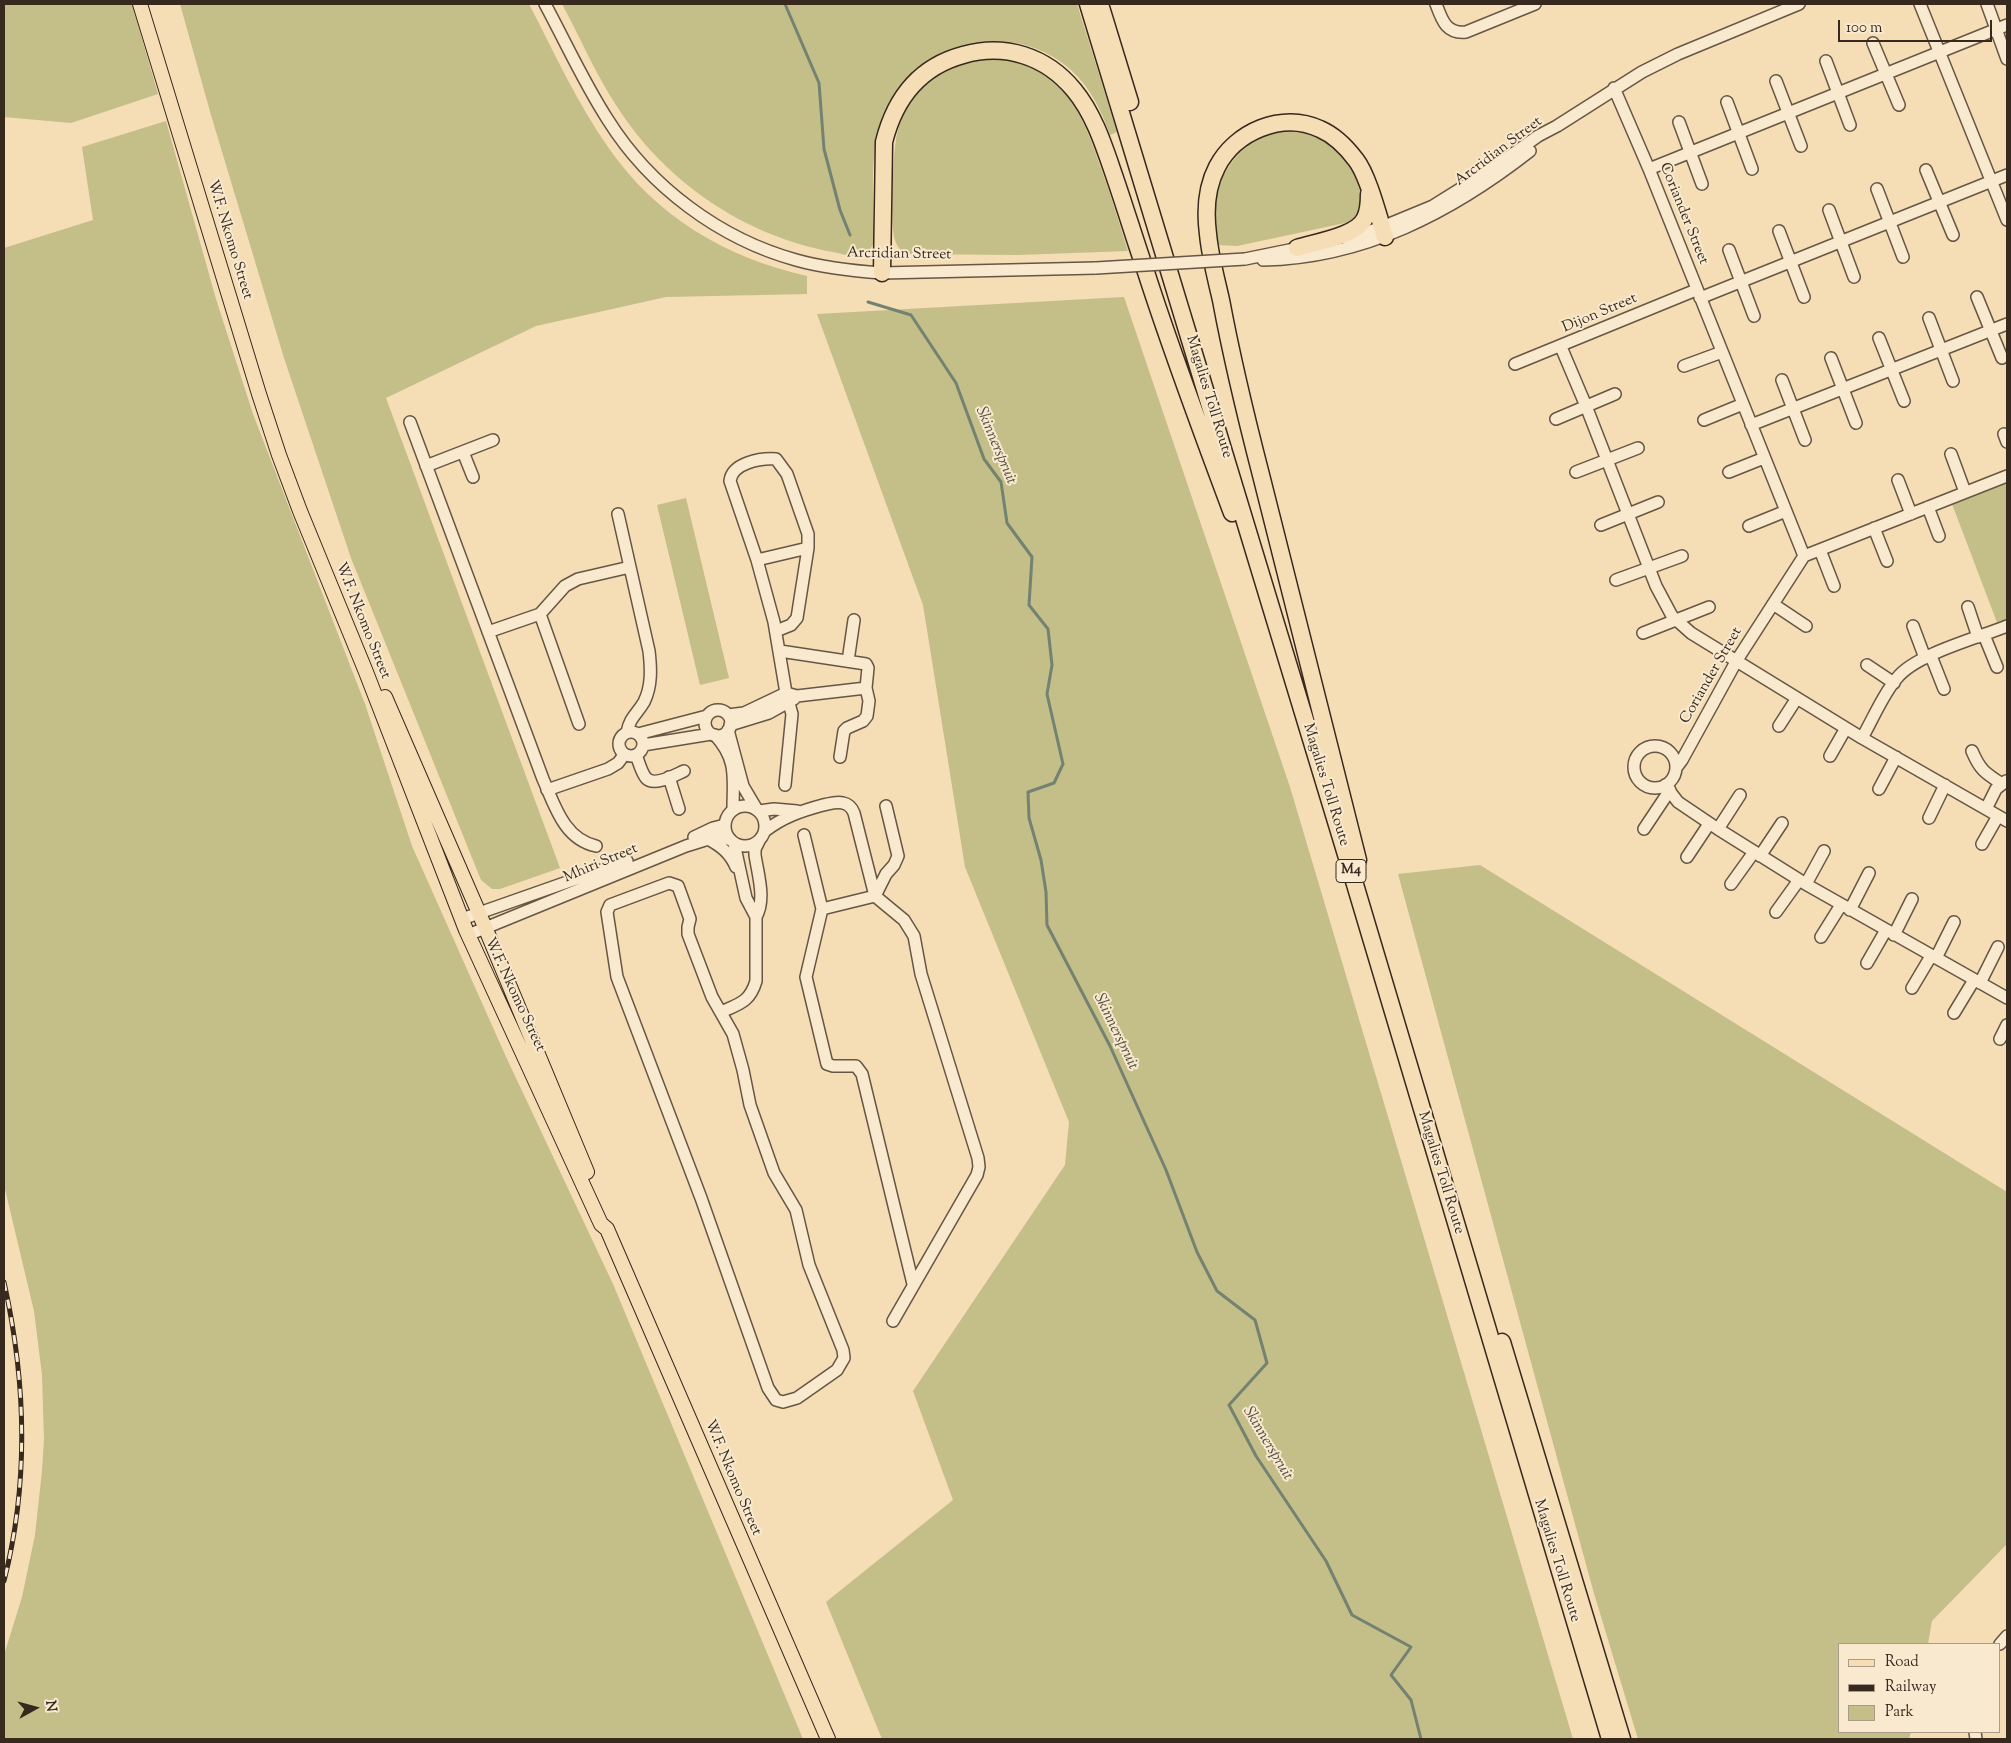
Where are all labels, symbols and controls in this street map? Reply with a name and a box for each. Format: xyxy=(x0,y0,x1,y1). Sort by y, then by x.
scale bar xyxy=(1841,10,1995,42)
text: 100 m xyxy=(1846,18,1882,39)
street label: Arcridian Street xyxy=(1452,113,1546,191)
street label: Coriander Street xyxy=(1654,160,1712,268)
street label: W.F. Nkomo Street xyxy=(202,178,256,302)
street label: Arcridian Street xyxy=(847,245,951,265)
street label: Dijon Street xyxy=(1560,290,1640,338)
street label: Magalies Toll Route xyxy=(1181,333,1235,461)
water label: Skinnerspruit xyxy=(970,404,1020,488)
street label: W.F. Nkomo Street xyxy=(330,560,394,682)
street label: Coriander Street xyxy=(1677,625,1747,727)
street label: Magalies Toll Route xyxy=(1298,721,1352,849)
street label: Mhiri Street xyxy=(561,840,641,888)
road number: M4 xyxy=(1336,859,1366,882)
street label: W.F. Nkomo Street xyxy=(480,935,548,1055)
water label: Skinnerspruit xyxy=(1088,991,1142,1073)
street label: Magalies Toll Route xyxy=(1413,1109,1467,1237)
water label: Skinnerspruit xyxy=(1238,1404,1296,1484)
street label: W.F. Nkomo Street xyxy=(699,1417,765,1539)
street label: Magalies Toll Route xyxy=(1529,1497,1583,1625)
legend xyxy=(1838,1643,2001,1733)
text: Road xyxy=(1885,1652,1919,1673)
text: Railway xyxy=(1885,1677,1936,1698)
north arrow xyxy=(10,1683,60,1733)
text: N xyxy=(39,1699,60,1713)
text: Park xyxy=(1885,1702,1914,1723)

